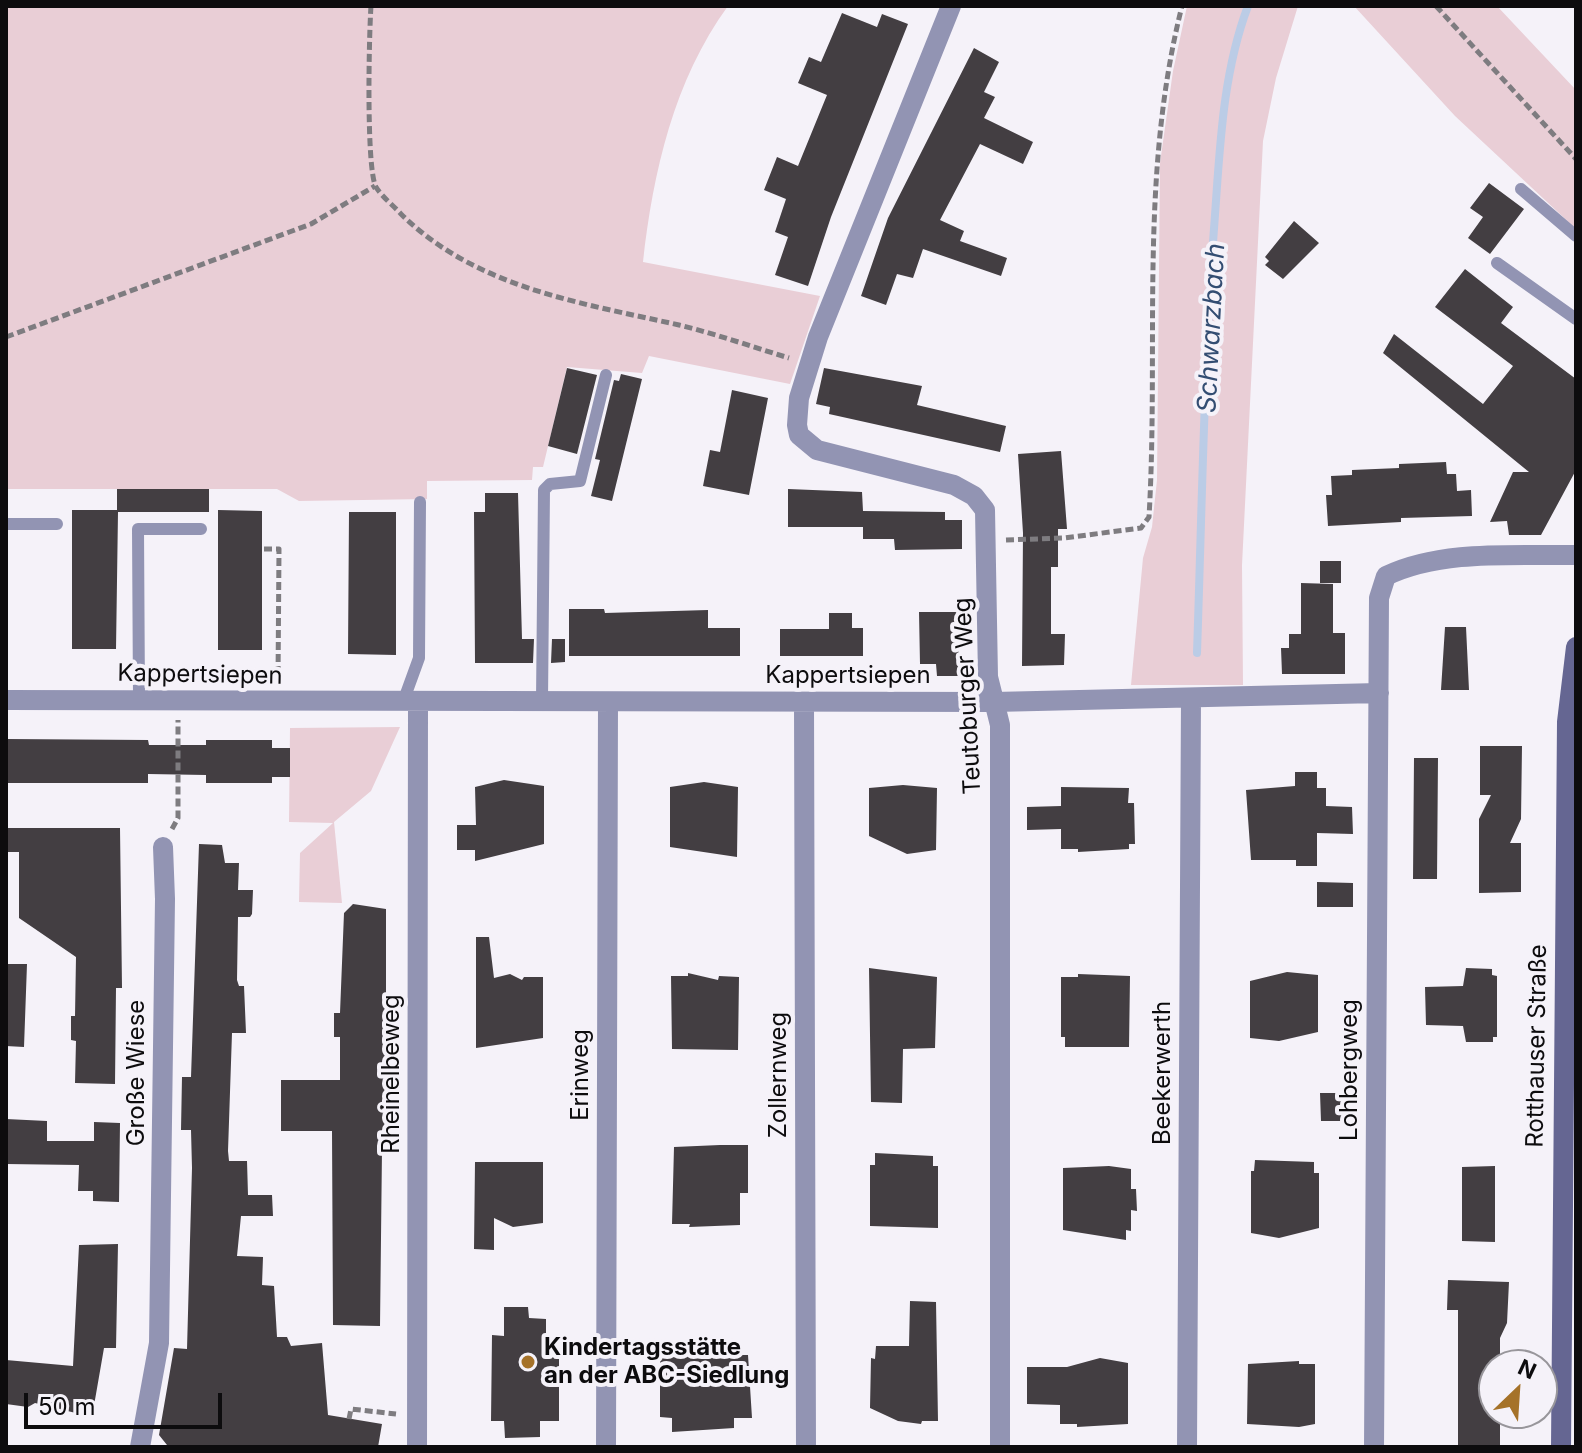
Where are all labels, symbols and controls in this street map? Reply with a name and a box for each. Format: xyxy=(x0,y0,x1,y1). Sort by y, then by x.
water label: Schwarzbach xyxy=(1192,242,1232,414)
street label: Teutoburger Weg xyxy=(948,597,988,795)
street label: Kappertsiepen xyxy=(117,659,283,691)
street label: Kappertsiepen xyxy=(765,662,931,690)
street label: Rotthauser Straße xyxy=(1521,944,1553,1148)
street label: Rheinelbeweg xyxy=(378,994,406,1154)
street label: Lohbergweg xyxy=(1336,999,1364,1141)
street label: Große Wiese xyxy=(123,1000,151,1146)
street label: Beekerwerth xyxy=(1149,1001,1177,1145)
street label: Zollernweg xyxy=(765,1012,793,1138)
street label: Erinweg xyxy=(567,1029,595,1121)
place label: Kindertagsstätte an der ABC-Siedlung xyxy=(544,1334,789,1390)
north arrow xyxy=(1478,1349,1558,1429)
marker: Kindertagsstätte an der ABC-Siedlung xyxy=(519,1353,537,1371)
text: N xyxy=(1514,1354,1540,1384)
scale bar xyxy=(28,1377,226,1427)
text: 50 m xyxy=(38,1392,96,1421)

